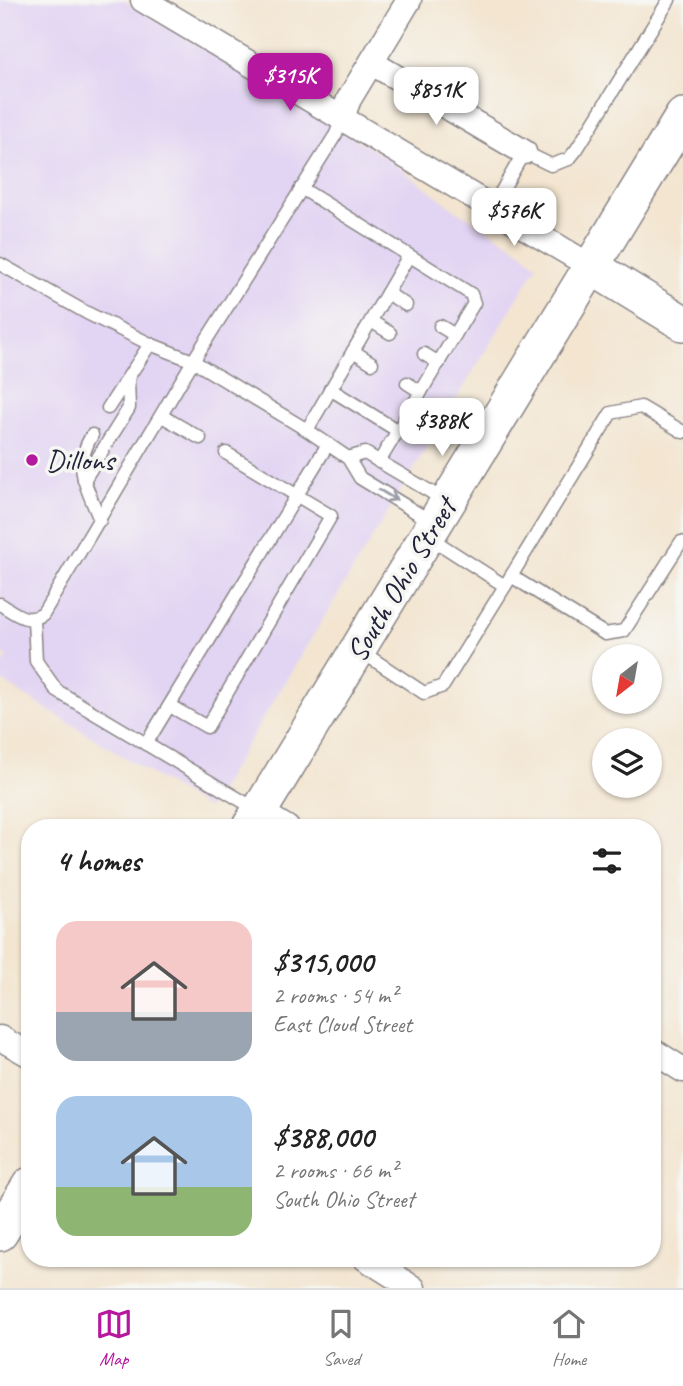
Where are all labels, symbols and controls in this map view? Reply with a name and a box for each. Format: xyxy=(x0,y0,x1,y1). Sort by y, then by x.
pin: $315K xyxy=(241,54,339,113)
text: $315K xyxy=(264,61,316,90)
pin: $851K xyxy=(387,68,485,127)
text: $851K xyxy=(410,75,462,104)
pin: $576K xyxy=(465,188,563,248)
text: $576K xyxy=(487,196,541,225)
pin: $388K xyxy=(393,398,491,458)
text: $388K xyxy=(415,406,469,435)
place label: Dillons xyxy=(46,441,117,479)
marker: Dillons xyxy=(24,452,40,468)
street label: South Ohio Street xyxy=(337,488,467,669)
one-way arrow xyxy=(377,488,397,502)
north arrow xyxy=(592,644,662,714)
map controls xyxy=(592,644,662,798)
button: layers xyxy=(592,728,662,798)
text: 4 homes xyxy=(56,842,141,880)
icon: filters xyxy=(588,842,626,880)
text: $315,000 xyxy=(273,943,373,981)
icon: home xyxy=(112,949,196,1033)
text: 2 rooms · 54 m² xyxy=(273,981,397,1010)
text: East Cloud Street xyxy=(273,1010,412,1039)
text: $388,000 xyxy=(273,1118,373,1156)
icon: home xyxy=(112,1124,196,1208)
text: 2 rooms · 66 m² xyxy=(273,1156,397,1185)
text: South Ohio Street xyxy=(273,1185,414,1214)
tab: Map xyxy=(95,1305,133,1371)
tab: Saved xyxy=(322,1305,360,1371)
tab: Home xyxy=(550,1305,588,1371)

